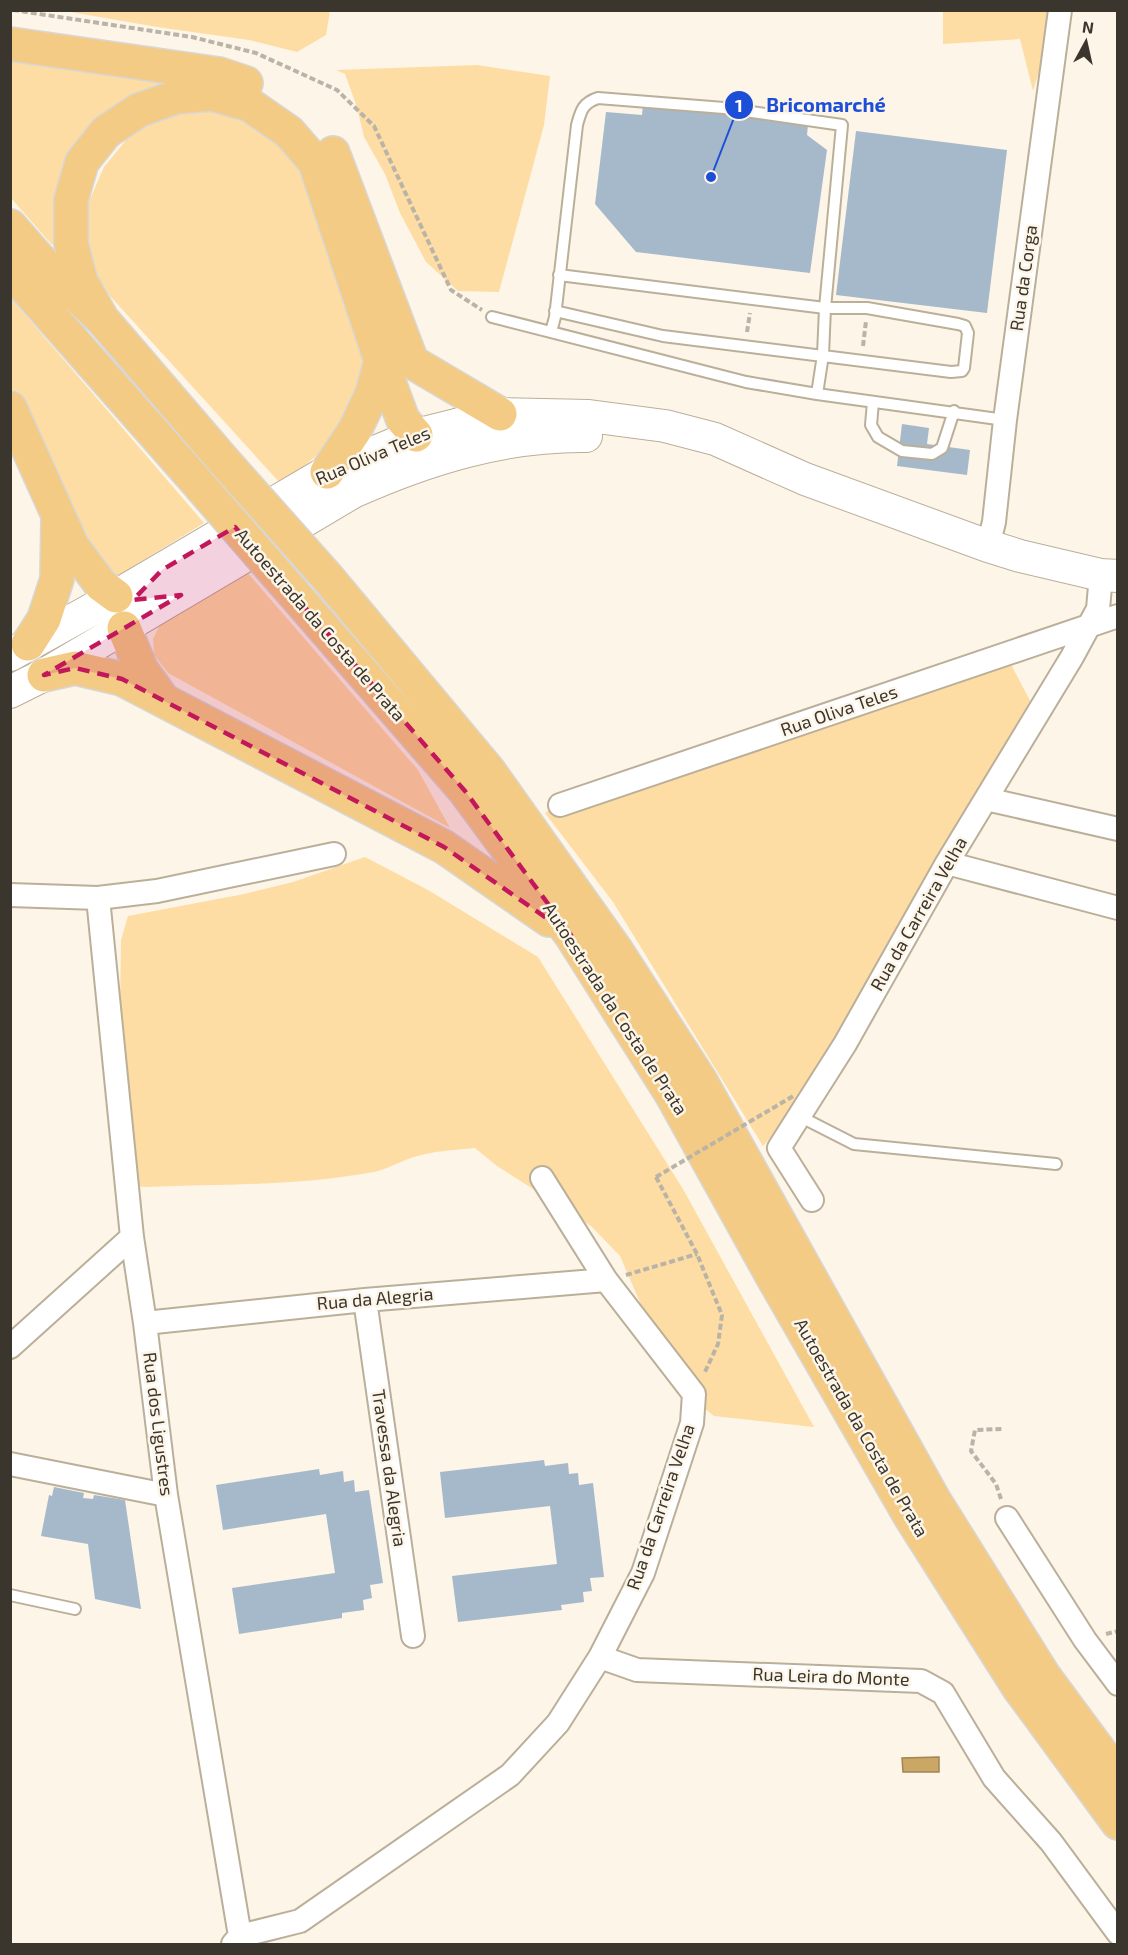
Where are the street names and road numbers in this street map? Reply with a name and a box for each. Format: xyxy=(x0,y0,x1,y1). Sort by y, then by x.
street label: Rua da Corga xyxy=(1005,223,1041,332)
street label: Rua Oliva Teles xyxy=(312,421,433,489)
street label: Autoestrada da Costa de Prata xyxy=(231,523,411,725)
street label: Rua Oliva Teles xyxy=(777,680,900,740)
street label: Rua da Carreira Velha xyxy=(865,833,971,994)
street label: Autoestrada da Costa de Prata xyxy=(539,898,693,1119)
street label: Rua da Alegria xyxy=(316,1282,434,1314)
street label: Autoestrada da Costa de Prata xyxy=(790,1314,934,1541)
street label: Rua dos Ligustres xyxy=(139,1351,179,1497)
street label: Travessa da Alegria xyxy=(368,1388,412,1548)
street label: Rua da Carreira Velha xyxy=(621,1421,699,1593)
street label: Rua Leira do Monte xyxy=(752,1662,910,1690)

